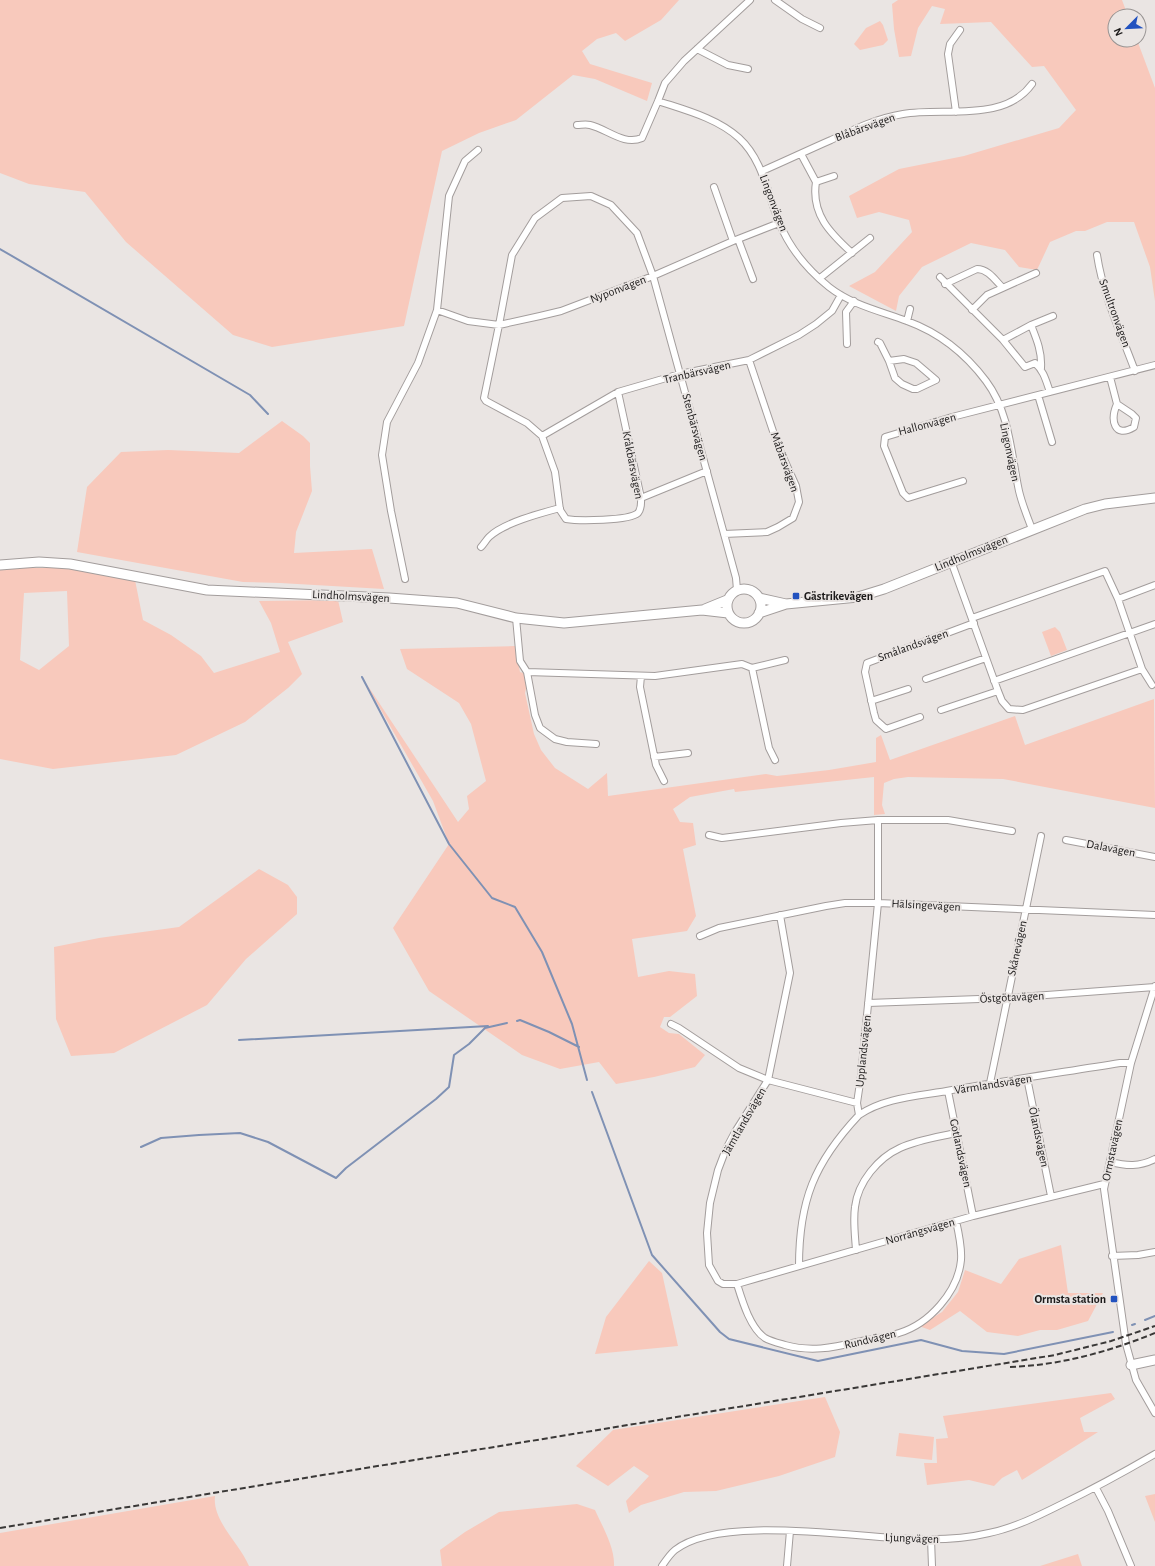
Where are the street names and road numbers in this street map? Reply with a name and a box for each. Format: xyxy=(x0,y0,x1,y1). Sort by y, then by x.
street label: Blåbärsvägen xyxy=(833,111,897,143)
street label: Lingonvägen xyxy=(758,173,790,233)
street label: Nyponvägen xyxy=(588,273,648,306)
street label: Smultronvägen xyxy=(1097,277,1133,349)
street label: Tranbärsvägen xyxy=(662,358,732,386)
street label: Stenbärsvägen xyxy=(680,392,710,462)
street label: Hallonvägen xyxy=(897,411,957,437)
street label: Lingonvägen xyxy=(998,422,1022,482)
street label: Kråkbärsvägen xyxy=(621,430,645,500)
street label: Måbärsvägen xyxy=(769,430,801,494)
street label: Lindholmsvägen xyxy=(933,533,1009,573)
street label: Lindholmsvägen xyxy=(312,588,390,604)
street label: Smålandsvägen xyxy=(876,627,950,663)
street label: Dalavägen xyxy=(1085,837,1137,859)
street label: Hälsingevägen xyxy=(891,897,961,913)
street label: Skånevägen xyxy=(1005,919,1029,977)
street label: Östgötavägen xyxy=(979,988,1045,1005)
street label: Upplandsvägen xyxy=(853,1014,873,1088)
street label: Värmlandsvägen xyxy=(953,1072,1033,1096)
street label: Jämtlandsvägen xyxy=(720,1085,768,1157)
street label: Ölandsvägen xyxy=(1027,1106,1052,1168)
street label: Gotlandsvägen xyxy=(948,1118,974,1188)
street label: Ormstavägen xyxy=(1100,1118,1124,1182)
street label: Norrängsvägen xyxy=(884,1215,956,1247)
street label: Rundvägen xyxy=(843,1327,897,1351)
street label: Ljungvägen xyxy=(885,1531,939,1546)

